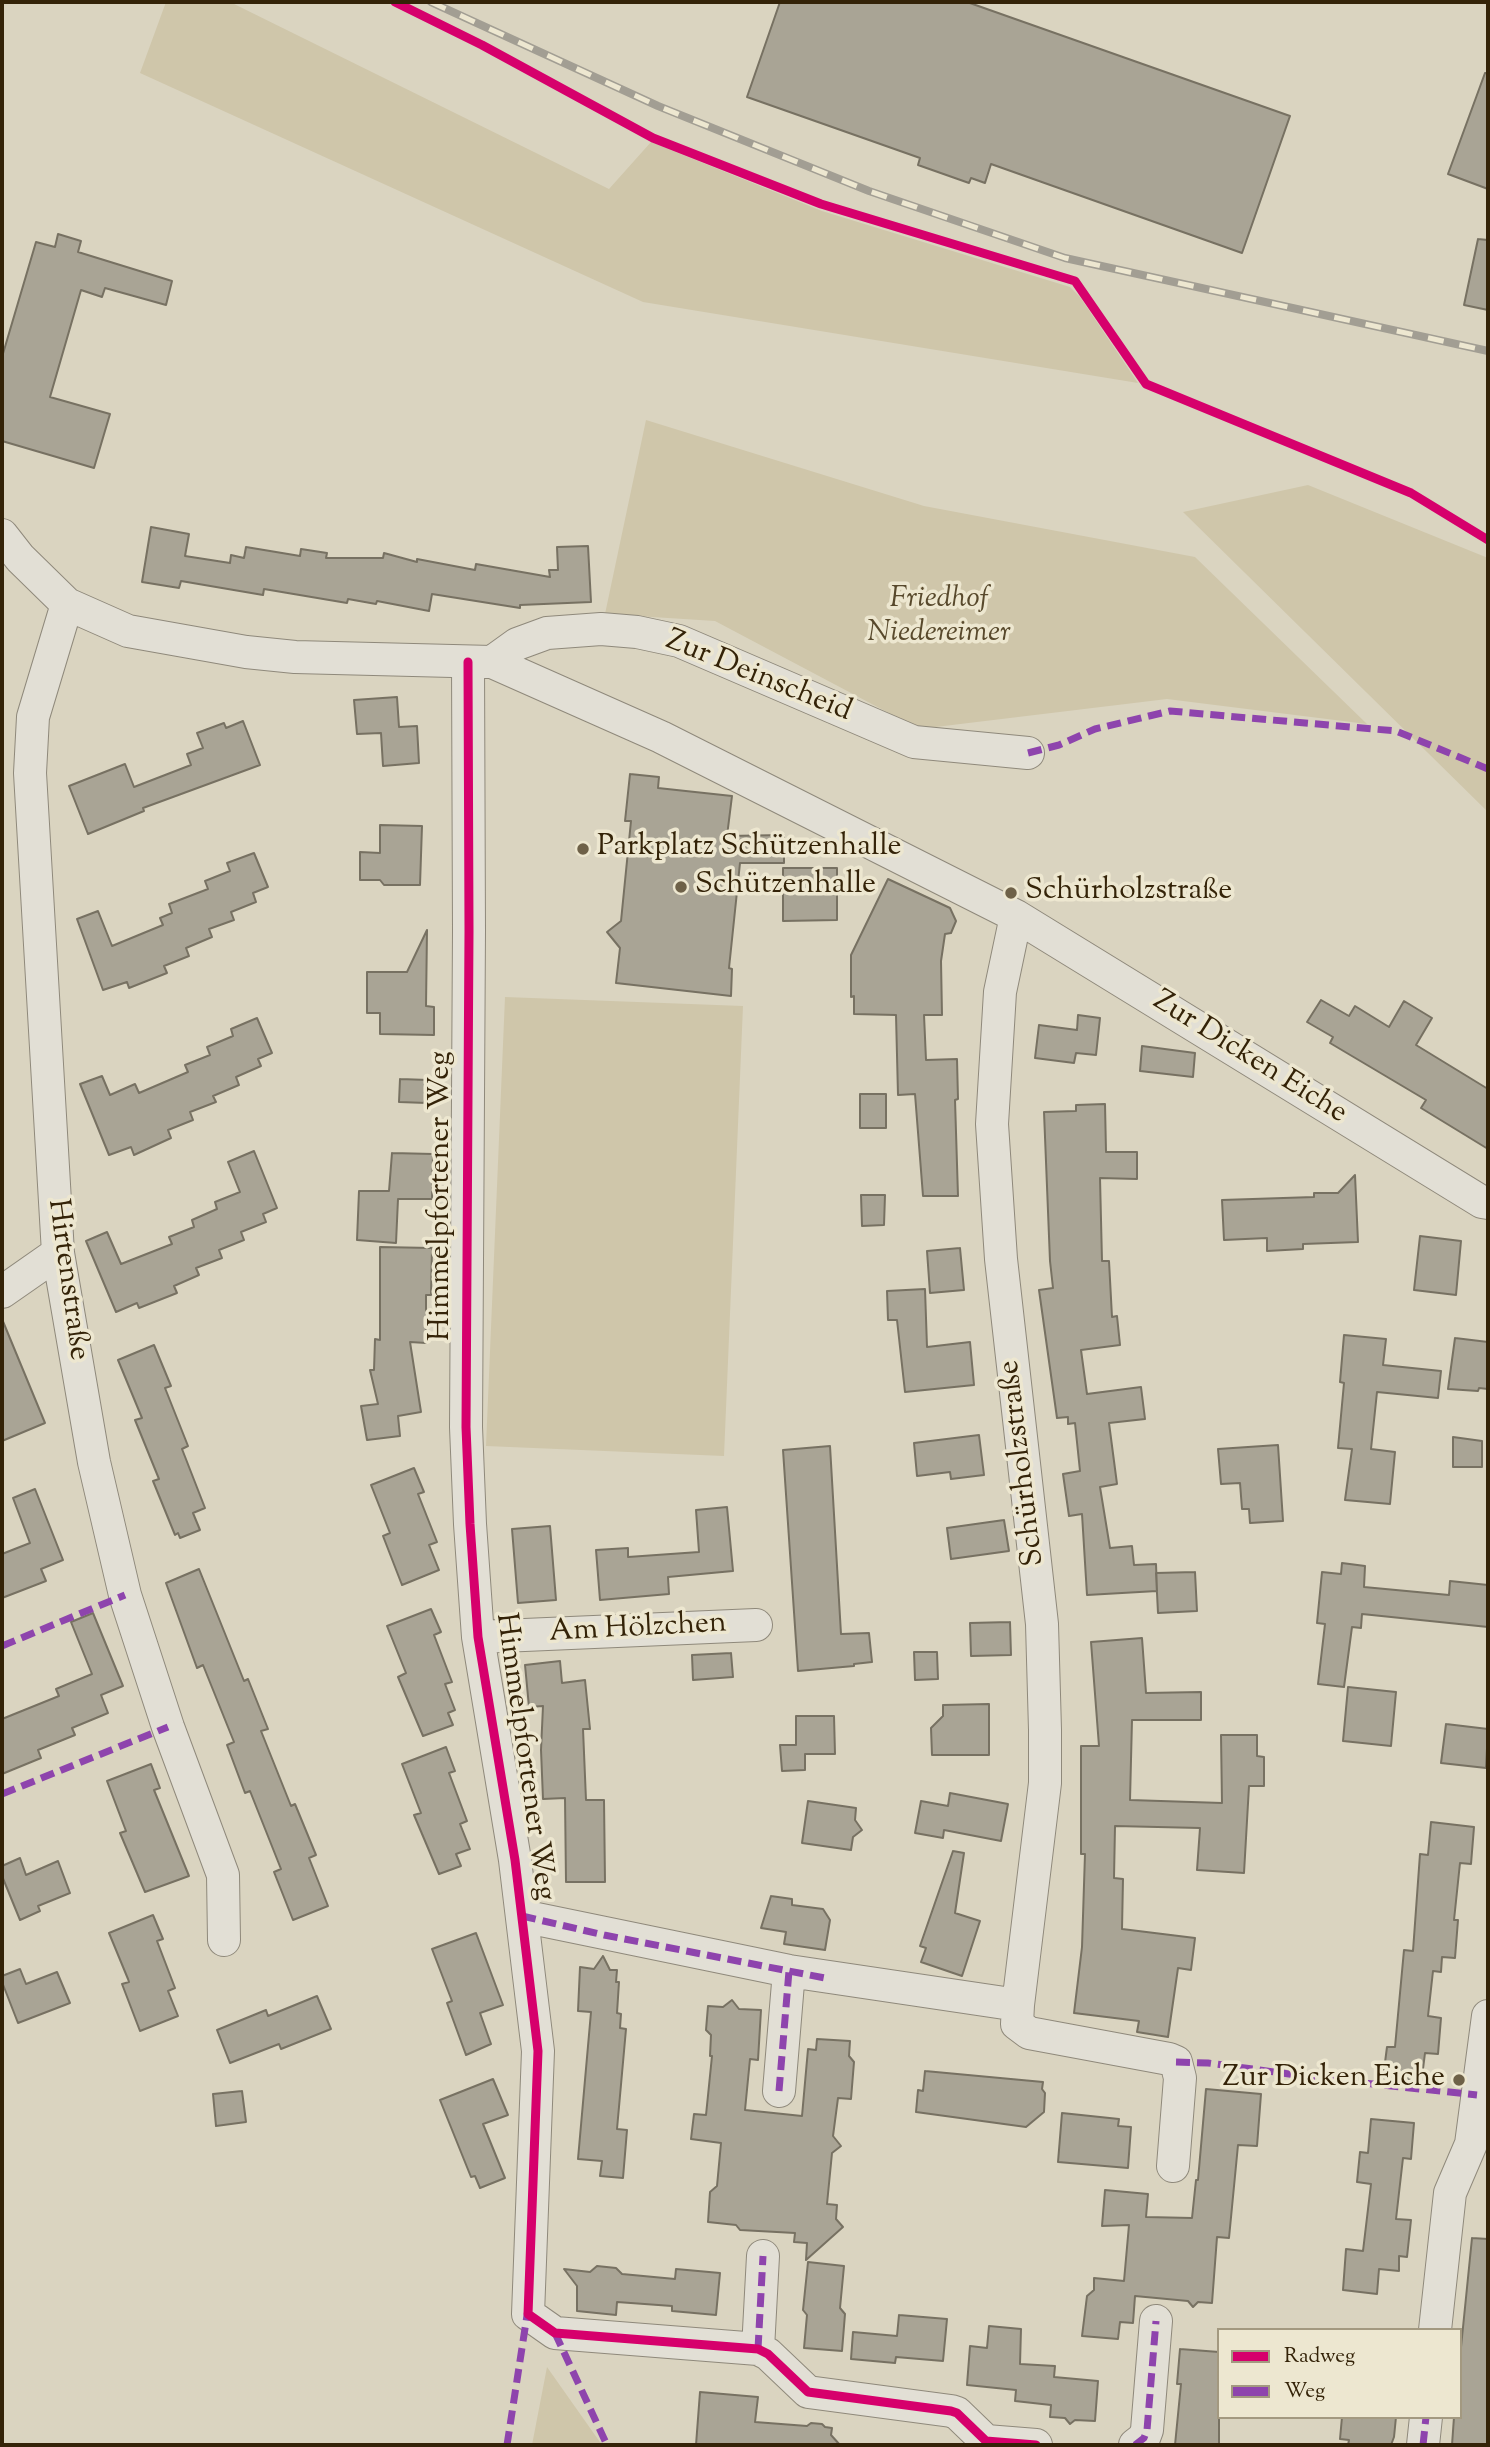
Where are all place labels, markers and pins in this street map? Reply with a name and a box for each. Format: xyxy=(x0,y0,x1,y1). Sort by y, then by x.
place label: Parkplatz Schützenhalle xyxy=(597,831,901,867)
marker: Parkplatz Schützenhalle xyxy=(575,841,591,857)
place label: Schützenhalle xyxy=(695,869,876,905)
place label: Schürholzstraße xyxy=(1025,875,1232,911)
marker: Schützenhalle xyxy=(673,879,689,895)
marker: Schürholzstraße xyxy=(1003,885,1019,901)
place label: Zur Dicken Eiche xyxy=(1223,2062,1445,2098)
marker: Zur Dicken Eiche xyxy=(1451,2072,1467,2088)

